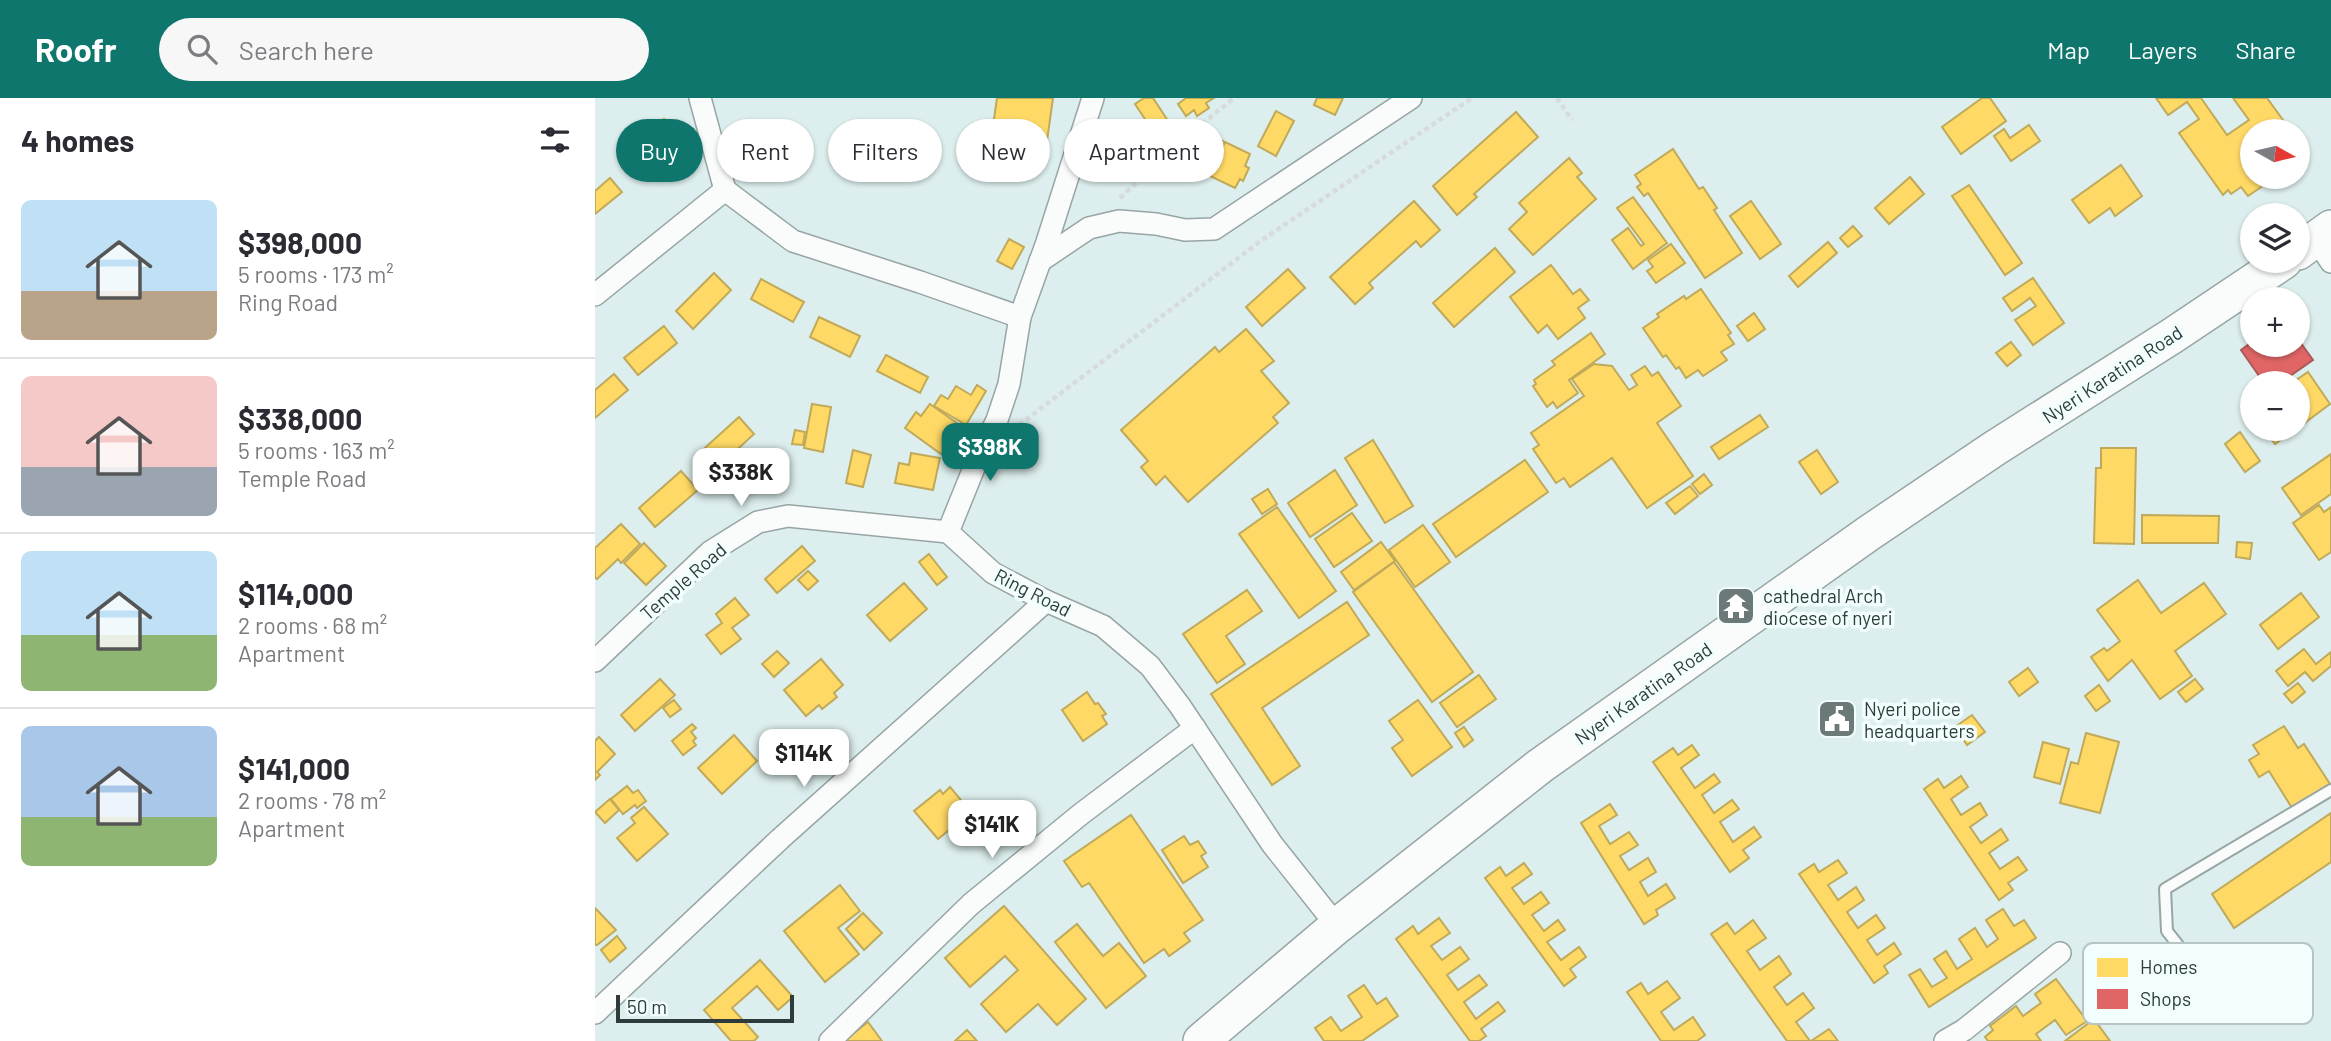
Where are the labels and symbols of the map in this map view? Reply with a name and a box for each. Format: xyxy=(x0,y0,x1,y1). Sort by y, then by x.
north arrow xyxy=(2240,119,2310,189)
street label: Nyeri Karatina Road xyxy=(2038,320,2186,428)
pin: $398K xyxy=(941,424,1039,483)
pin: $338K xyxy=(692,448,790,508)
street label: Temple Road xyxy=(635,538,731,624)
street label: Ring Road xyxy=(991,563,1075,621)
place label: cathedral Arch diocese of nyeri xyxy=(1763,584,1893,629)
temple icon: cathedral Arch diocese of nyeri xyxy=(1715,585,1757,627)
street label: Nyeri Karatina Road xyxy=(1570,637,1716,749)
place label: Nyeri police headquarters xyxy=(1864,697,1975,742)
public building icon: Nyeri police headquarters xyxy=(1816,698,1858,740)
pin: $114K xyxy=(755,730,853,789)
pin: $141K xyxy=(943,800,1041,860)
legend xyxy=(2083,943,2313,1024)
text: Homes xyxy=(2140,955,2197,978)
text: Shops xyxy=(2140,987,2191,1010)
scale bar xyxy=(616,992,795,1024)

